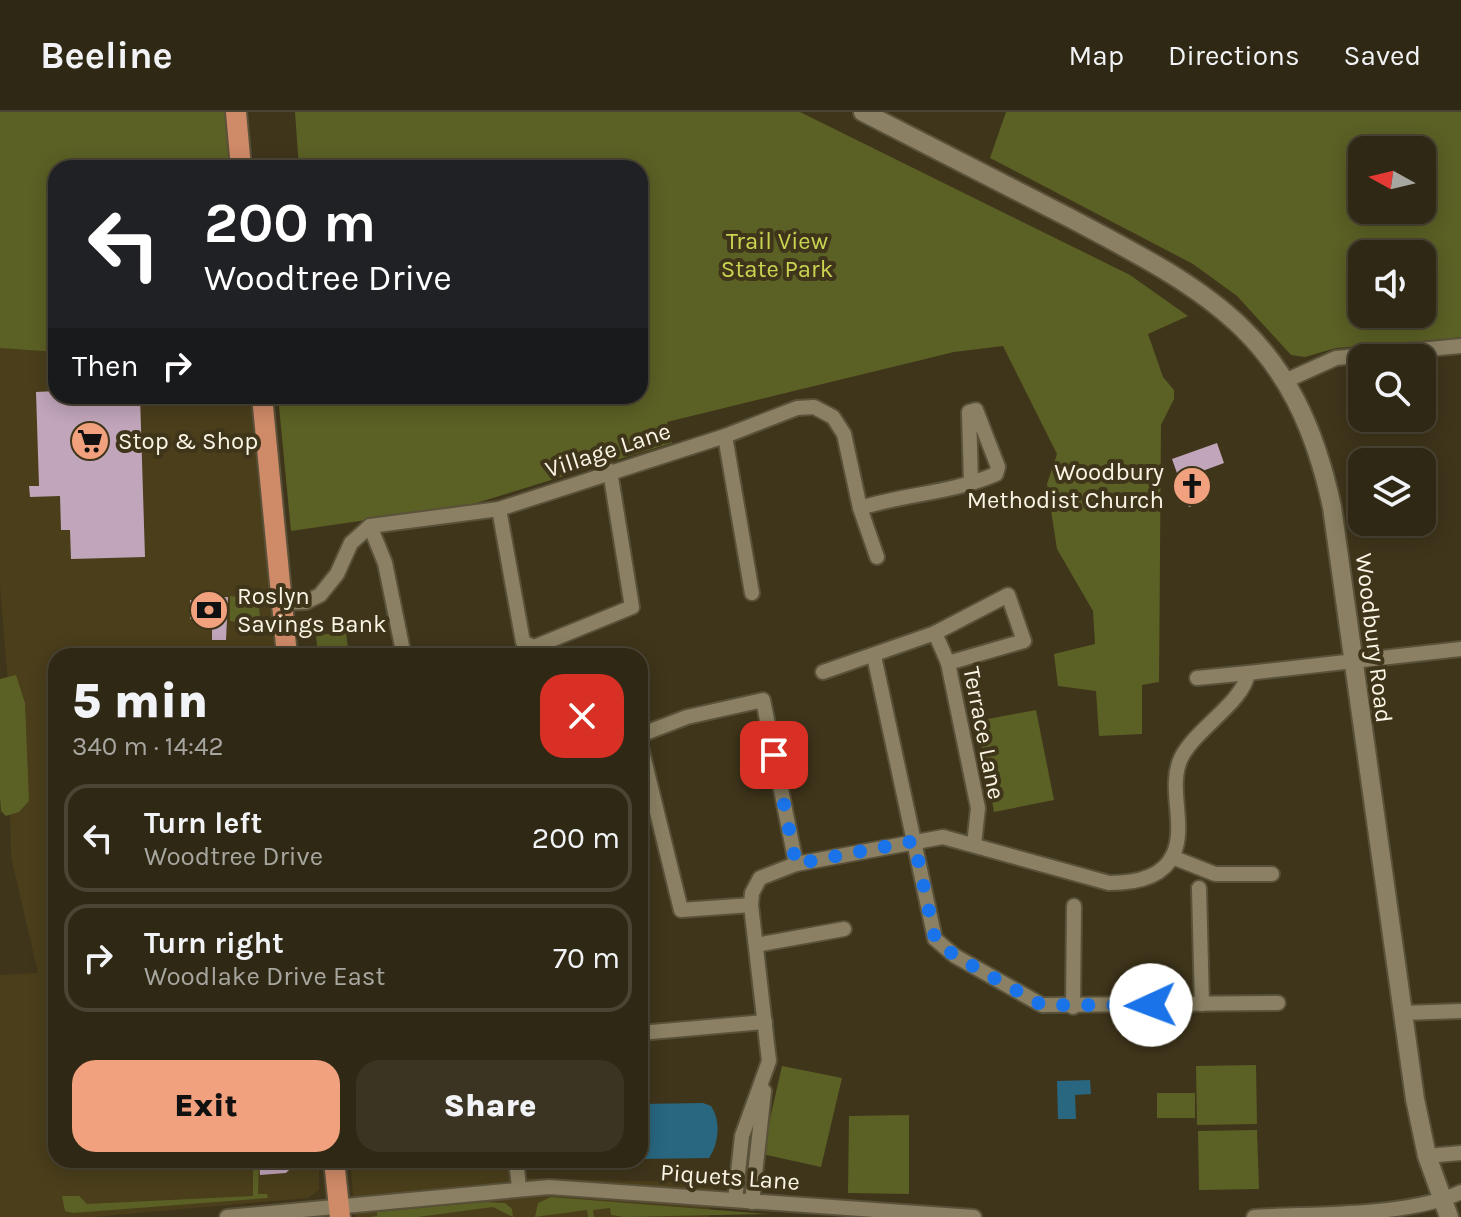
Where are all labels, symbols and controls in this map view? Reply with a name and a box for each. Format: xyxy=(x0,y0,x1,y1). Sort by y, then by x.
text: Beeline xyxy=(40,33,173,78)
text: Map xyxy=(1069,39,1124,72)
text: Directions xyxy=(1168,39,1300,72)
text: Saved xyxy=(1344,39,1421,72)
north arrow xyxy=(1348,136,1436,224)
map controls xyxy=(1348,136,1436,536)
text: 200 m xyxy=(204,190,376,255)
icon: left xyxy=(72,192,176,296)
park label: Trail View State Park xyxy=(721,227,833,283)
button: sound xyxy=(1348,240,1436,328)
text: Woodtree Drive xyxy=(204,257,452,299)
icon: right xyxy=(155,344,199,388)
button: search xyxy=(1348,344,1436,432)
text: Then xyxy=(72,348,139,384)
street label: Village Lane xyxy=(542,417,674,483)
supermarket icon: Stop & Shop xyxy=(69,420,111,462)
place label: Stop & Shop xyxy=(118,427,258,455)
button: layers xyxy=(1348,448,1436,536)
place label: Woodbury Methodist Church xyxy=(967,458,1164,514)
church icon: Woodbury Methodist Church xyxy=(1171,465,1213,507)
street label: Woodbury Road xyxy=(1350,552,1398,724)
place label: Roslyn Savings Bank xyxy=(237,582,386,638)
bank icon: Roslyn Savings Bank xyxy=(188,589,230,631)
street label: Terrace Lane xyxy=(957,664,1011,802)
text: 5 min xyxy=(72,673,208,729)
button: close xyxy=(540,674,624,758)
pin xyxy=(740,721,808,789)
text: 340 m · 14:42 xyxy=(72,731,224,762)
icon: arrive xyxy=(752,733,796,777)
text: Turn left xyxy=(144,805,262,841)
icon: left xyxy=(76,816,120,860)
text: 200 m xyxy=(532,820,620,856)
text: Woodtree Drive xyxy=(144,841,323,872)
text: Turn right xyxy=(144,925,284,961)
icon: right xyxy=(76,936,120,980)
text: 70 m xyxy=(553,940,620,976)
text: Woodlake Drive East xyxy=(144,961,385,992)
position arrow xyxy=(1109,963,1193,1047)
button: Exit xyxy=(72,1060,340,1152)
button: Share xyxy=(356,1060,624,1152)
street label: Piquets Lane xyxy=(659,1158,801,1196)

